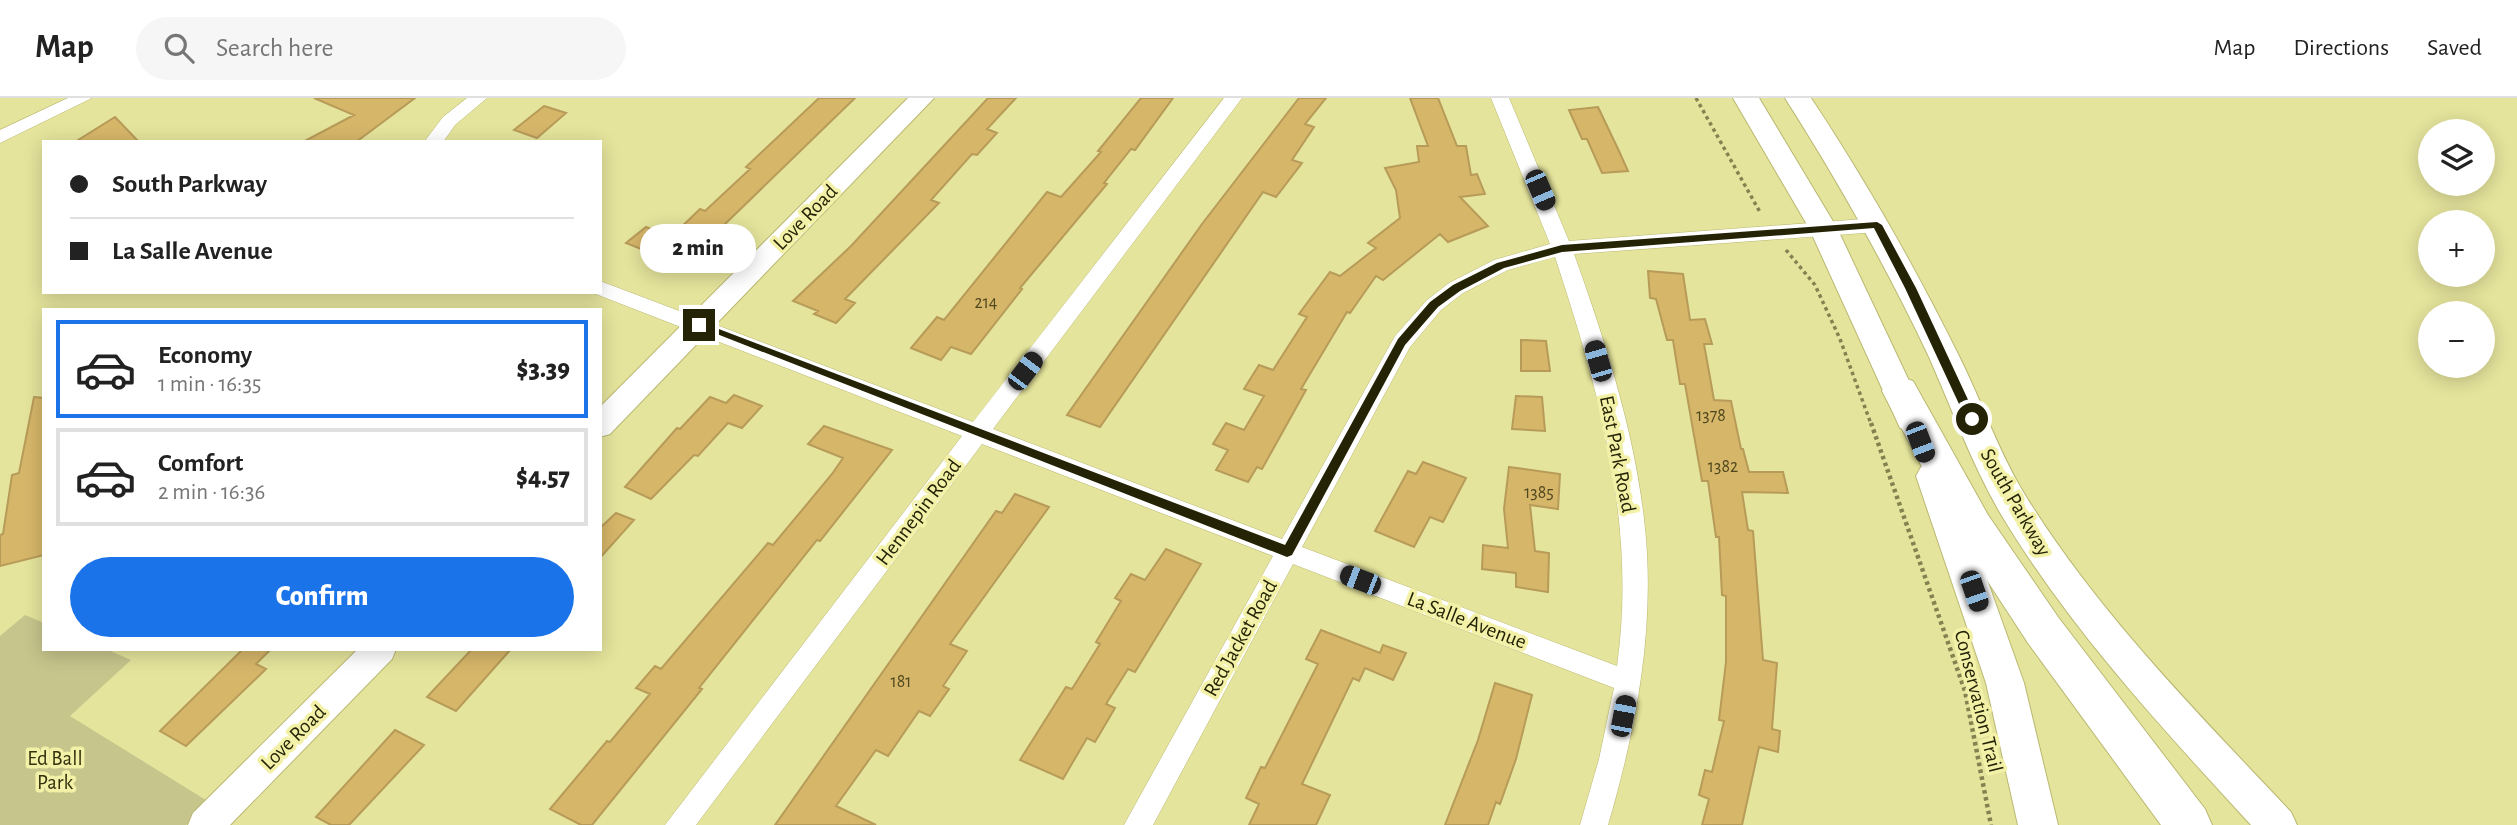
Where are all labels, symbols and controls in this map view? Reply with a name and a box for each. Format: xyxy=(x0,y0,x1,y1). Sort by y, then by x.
search box xyxy=(136,17,626,80)
icon: search xyxy=(160,29,198,67)
text: Map xyxy=(35,31,94,64)
text: Search here xyxy=(216,35,334,61)
text: Map xyxy=(2213,36,2255,60)
text: Directions xyxy=(2293,36,2389,60)
text: Saved xyxy=(2427,36,2482,60)
map controls xyxy=(2418,119,2495,378)
button: layers xyxy=(2418,119,2495,196)
car xyxy=(1523,167,1558,213)
text: South Parkway xyxy=(112,171,267,197)
street label: Love Road xyxy=(769,180,841,254)
button: + xyxy=(2418,210,2495,287)
callout: 2 min xyxy=(641,224,757,272)
text: 2 min xyxy=(672,237,724,260)
text: La Salle Avenue xyxy=(112,238,273,264)
house number: 214 xyxy=(974,294,998,312)
button: − xyxy=(2418,301,2495,378)
route end xyxy=(683,309,715,341)
icon: car xyxy=(74,338,137,401)
car xyxy=(1583,338,1614,384)
text: Economy xyxy=(158,342,252,368)
car xyxy=(1004,348,1047,394)
text: $3.39 xyxy=(517,356,570,382)
text: 1 min · 16:35 xyxy=(158,373,261,396)
street label: East Park Road xyxy=(1596,394,1639,515)
route start xyxy=(1956,403,1988,435)
house number: 1378 xyxy=(1696,407,1726,425)
car xyxy=(1903,419,1938,465)
street label: South Parkway xyxy=(1976,445,2055,560)
icon: car xyxy=(74,446,137,509)
text: Comfort xyxy=(158,450,243,476)
street label: Hennepin Road xyxy=(872,455,965,569)
house number: 1382 xyxy=(1708,458,1738,476)
text: $4.57 xyxy=(516,464,570,490)
text: 2 min · 16:36 xyxy=(158,481,265,504)
house number: 1385 xyxy=(1524,484,1554,502)
button: Confirm xyxy=(70,557,574,637)
car xyxy=(1337,563,1384,597)
car xyxy=(1958,568,1991,614)
street label: Red Jacket Road xyxy=(1200,576,1281,700)
street label: La Salle Avenue xyxy=(1404,588,1529,653)
street label: Conservation Trail xyxy=(1951,628,2006,774)
house number: 181 xyxy=(891,673,911,691)
car xyxy=(1609,693,1638,739)
street label: Love Road xyxy=(257,701,330,774)
park label: Ed Ball Park xyxy=(27,748,83,793)

